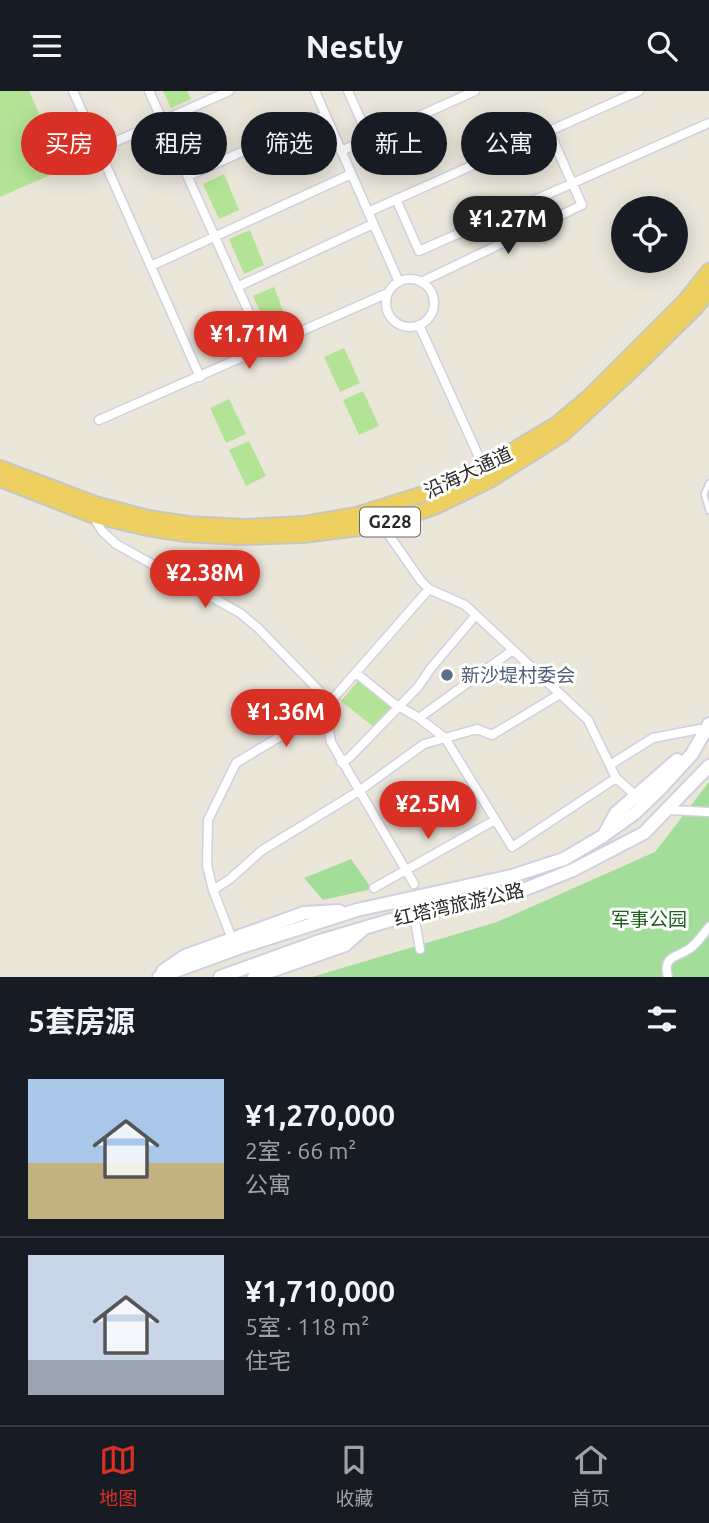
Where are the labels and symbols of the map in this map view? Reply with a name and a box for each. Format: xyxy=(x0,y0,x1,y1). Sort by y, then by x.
pin: ¥1.27M xyxy=(451,197,565,256)
pin: ¥1.71M xyxy=(192,311,306,371)
street label: 沿海大通道 xyxy=(420,442,516,502)
road number: G228 xyxy=(360,507,420,537)
pin: ¥2.38M xyxy=(148,551,262,610)
place label: 新沙堤村委会 xyxy=(461,664,575,686)
marker: 新沙堤村委会 xyxy=(439,667,455,683)
pin: ¥1.36M xyxy=(229,689,343,749)
pin: ¥2.5M xyxy=(379,781,477,841)
street label: 红塔湾旅游公路 xyxy=(392,878,526,930)
park label: 军事公园 xyxy=(611,908,687,930)

